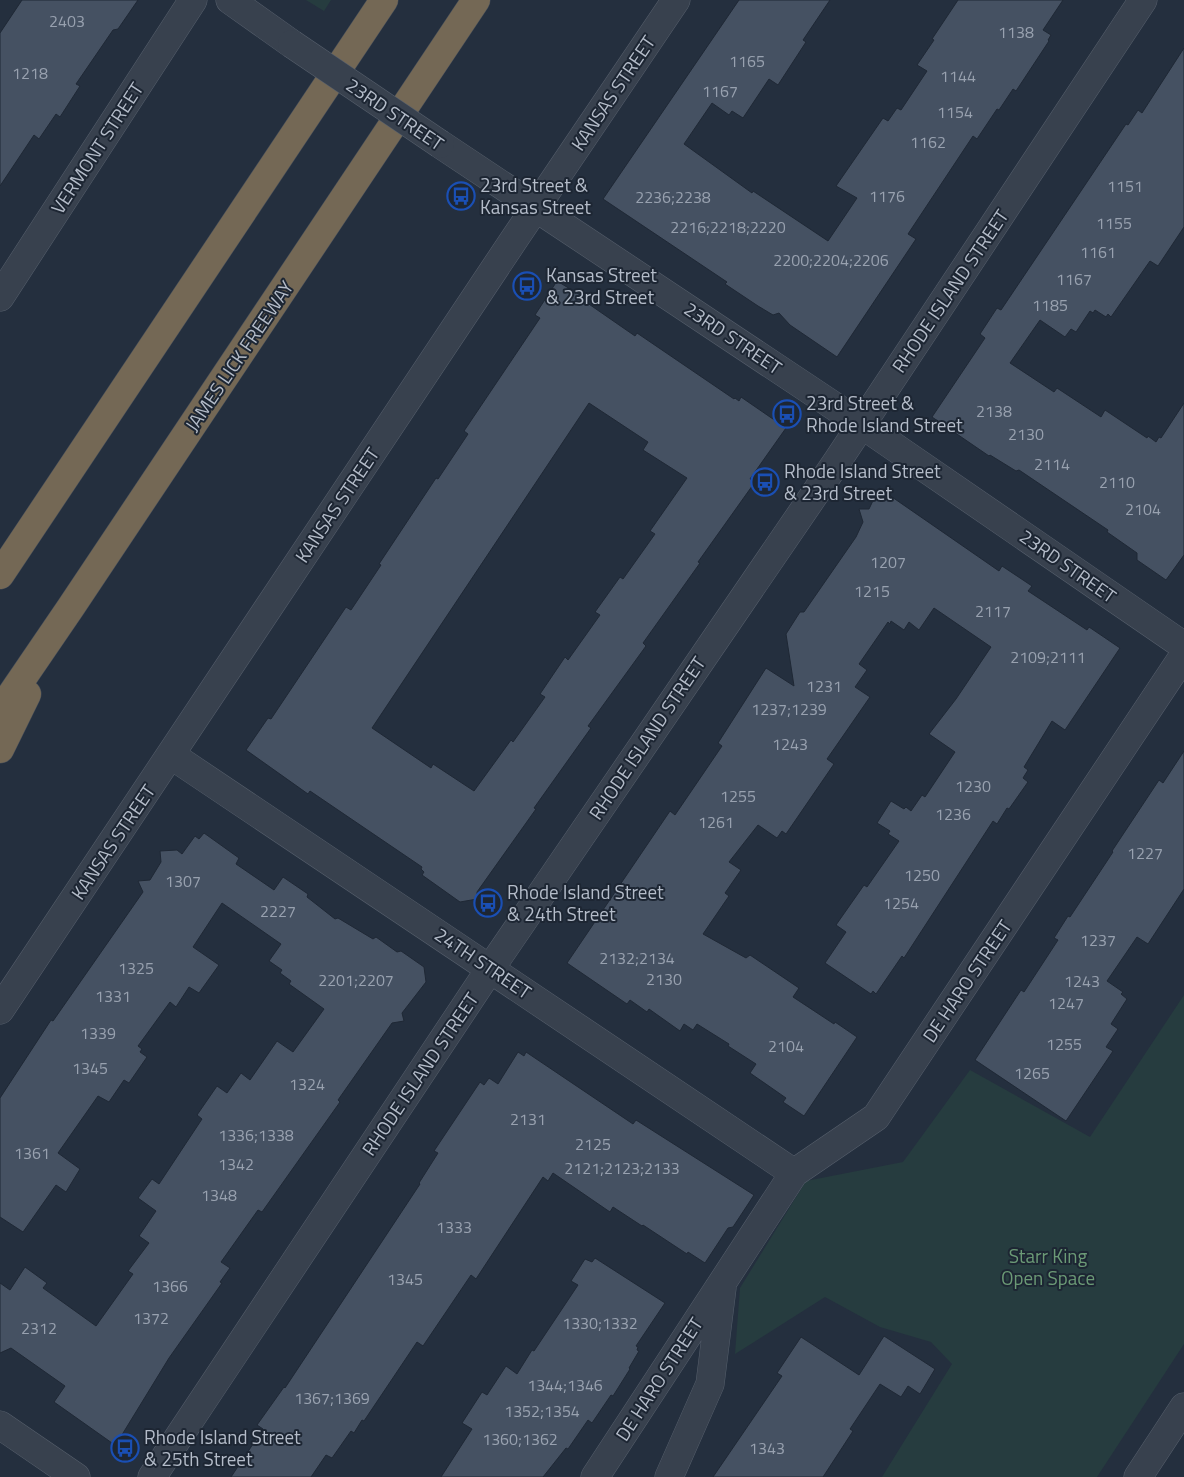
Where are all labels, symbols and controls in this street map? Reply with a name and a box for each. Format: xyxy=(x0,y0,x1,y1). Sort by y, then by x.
house number: 2403 xyxy=(49,9,85,33)
house number: 1138 xyxy=(998,20,1034,44)
street label: KANSAS STREET xyxy=(563,29,662,156)
house number: 1165 xyxy=(729,49,765,73)
house number: 1218 xyxy=(12,61,48,85)
house number: 1144 xyxy=(940,64,976,88)
street label: 23RD STREET xyxy=(341,70,450,157)
street label: VERMONT STREET xyxy=(43,76,150,219)
house number: 1167 xyxy=(702,79,738,103)
house number: 1154 xyxy=(937,100,973,124)
house number: 1162 xyxy=(910,130,946,154)
place label: 23rd Street & Kansas Street xyxy=(480,170,591,221)
house number: 1151 xyxy=(1107,174,1143,198)
bus stop icon: 23rd Street & Kansas Street xyxy=(446,181,476,211)
house number: 1176 xyxy=(869,184,905,208)
house number: 2236;2238 xyxy=(635,185,711,209)
street label: RHODE ISLAND STREET xyxy=(884,203,1015,378)
house number: 1155 xyxy=(1096,211,1132,235)
house number: 2216;2218;2220 xyxy=(670,215,786,239)
house number: 1161 xyxy=(1080,240,1116,264)
house number: 2200;2204;2206 xyxy=(773,248,889,272)
place label: Kansas Street & 23rd Street xyxy=(546,260,657,311)
house number: 1167 xyxy=(1056,267,1092,291)
bus stop icon: Kansas Street & 23rd Street xyxy=(512,271,542,301)
street label: JAMES LICK FREEWAY xyxy=(177,274,300,437)
house number: 1185 xyxy=(1032,293,1068,317)
street label: 23RD STREET xyxy=(679,294,788,381)
place label: 23rd Street & Rhode Island Street xyxy=(806,388,963,439)
bus stop icon: 23rd Street & Rhode Island Street xyxy=(772,399,802,429)
house number: 2138 xyxy=(976,399,1012,423)
house number: 2130 xyxy=(1008,422,1044,446)
street label: KANSAS STREET xyxy=(287,441,386,568)
house number: 2114 xyxy=(1034,452,1070,476)
place label: Rhode Island Street & 23rd Street xyxy=(784,456,941,507)
bus stop icon: Rhode Island Street & 23rd Street xyxy=(750,467,780,497)
house number: 2110 xyxy=(1099,470,1135,494)
house number: 2104 xyxy=(1125,497,1161,521)
street label: 23RD STREET xyxy=(1014,521,1123,610)
house number: 1207 xyxy=(870,550,906,574)
house number: 1215 xyxy=(854,579,890,603)
house number: 2117 xyxy=(975,599,1011,623)
house number: 2109;2111 xyxy=(1010,645,1086,669)
street label: RHODE ISLAND STREET xyxy=(581,650,712,825)
house number: 1231 xyxy=(806,674,842,698)
house number: 1237;1239 xyxy=(751,697,827,721)
house number: 1243 xyxy=(772,732,808,756)
house number: 1230 xyxy=(955,774,991,798)
street label: KANSAS STREET xyxy=(63,778,162,905)
house number: 1255 xyxy=(720,784,756,808)
house number: 1236 xyxy=(935,802,971,826)
house number: 1261 xyxy=(698,810,734,834)
house number: 1227 xyxy=(1127,841,1163,865)
house number: 1250 xyxy=(904,863,940,887)
house number: 1307 xyxy=(165,869,201,893)
place label: Rhode Island Street & 24th Street xyxy=(507,877,664,928)
bus stop icon: Rhode Island Street & 24th Street xyxy=(473,888,503,918)
house number: 1254 xyxy=(883,891,919,915)
house number: 2227 xyxy=(260,899,296,923)
street label: DE HARO STREET xyxy=(915,914,1018,1048)
street label: 24TH STREET xyxy=(429,919,538,1006)
house number: 1237 xyxy=(1080,928,1116,952)
house number: 2132;2134 xyxy=(599,946,675,970)
house number: 1325 xyxy=(118,956,154,980)
house number: 2130 xyxy=(646,967,682,991)
house number: 2201;2207 xyxy=(318,968,394,992)
house number: 1243 xyxy=(1064,969,1100,993)
house number: 1331 xyxy=(95,984,131,1008)
street label: RHODE ISLAND STREET xyxy=(354,986,485,1161)
house number: 1247 xyxy=(1048,991,1084,1015)
house number: 1339 xyxy=(80,1021,116,1045)
house number: 1255 xyxy=(1046,1032,1082,1056)
house number: 2104 xyxy=(768,1034,804,1058)
house number: 1345 xyxy=(72,1056,108,1080)
house number: 1265 xyxy=(1014,1061,1050,1085)
house number: 1324 xyxy=(289,1072,325,1096)
house number: 2131 xyxy=(510,1107,546,1131)
house number: 1336;1338 xyxy=(218,1123,294,1147)
house number: 2125 xyxy=(575,1132,611,1156)
house number: 1361 xyxy=(14,1141,50,1165)
house number: 1342 xyxy=(218,1152,254,1176)
house number: 2121;2123;2133 xyxy=(564,1156,680,1180)
house number: 1348 xyxy=(201,1183,237,1207)
house number: 1333 xyxy=(436,1215,472,1239)
park label: Starr King Open Space xyxy=(1001,1241,1095,1292)
house number: 1345 xyxy=(387,1267,423,1291)
house number: 1366 xyxy=(152,1274,188,1298)
house number: 1372 xyxy=(133,1306,169,1330)
house number: 1330;1332 xyxy=(562,1311,638,1335)
street label: DE HARO STREET xyxy=(608,1311,710,1446)
house number: 2312 xyxy=(21,1316,57,1340)
house number: 1344;1346 xyxy=(527,1373,603,1397)
house number: 1367;1369 xyxy=(294,1386,370,1410)
house number: 1352;1354 xyxy=(504,1399,580,1423)
place label: Rhode Island Street & 25th Street xyxy=(144,1422,301,1473)
house number: 1360;1362 xyxy=(482,1427,558,1451)
bus stop icon: Rhode Island Street & 25th Street xyxy=(110,1433,140,1463)
house number: 1343 xyxy=(749,1436,785,1460)

